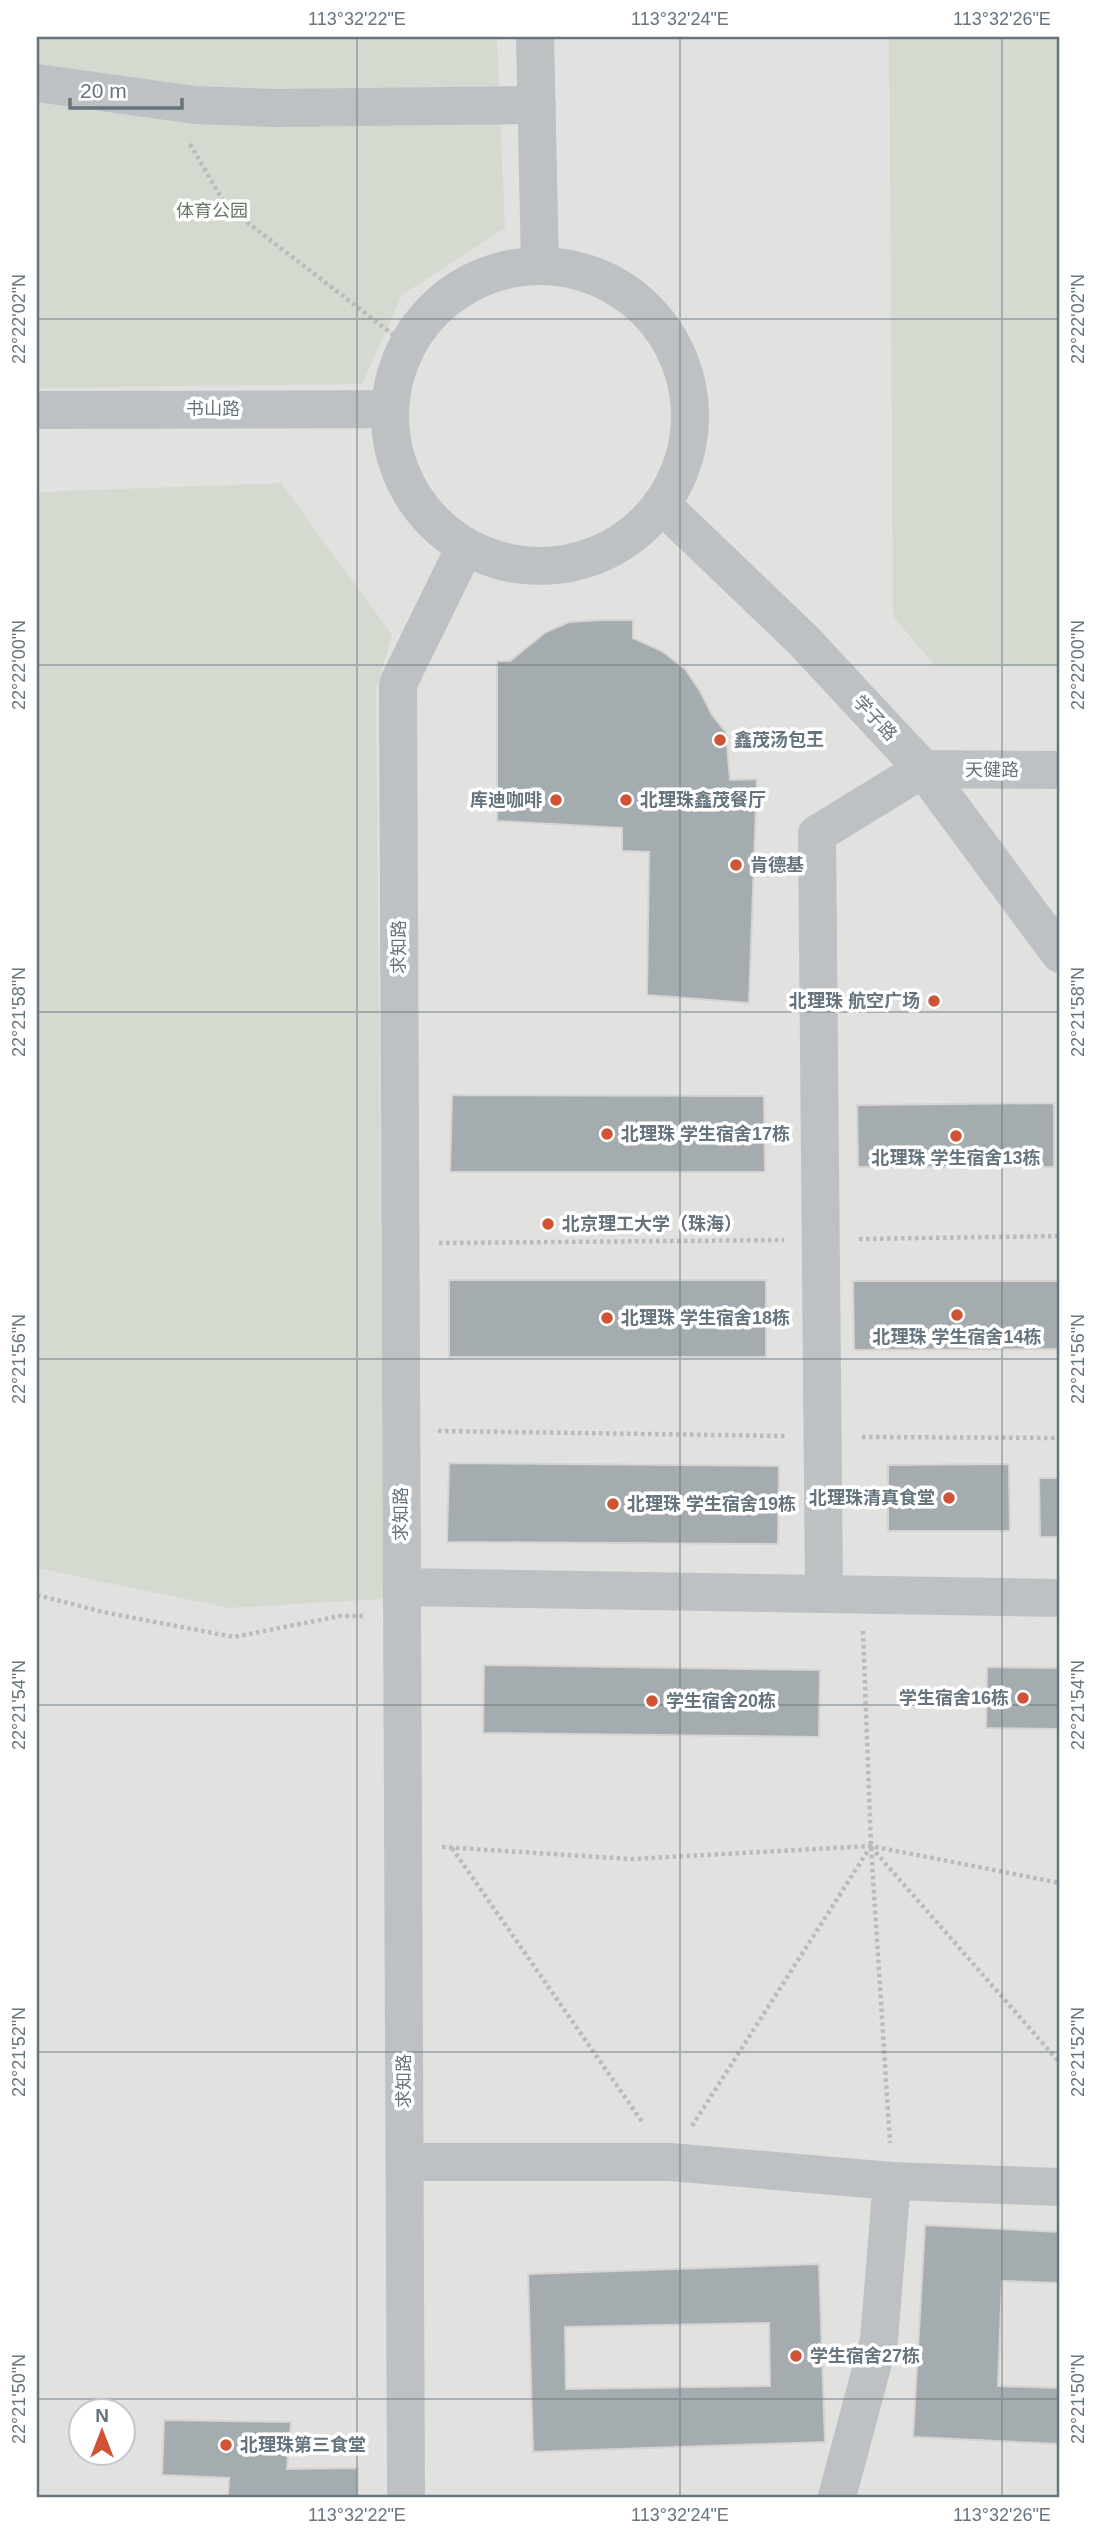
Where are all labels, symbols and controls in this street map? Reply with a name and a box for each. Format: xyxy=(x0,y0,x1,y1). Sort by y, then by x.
text: 113°32'22"E xyxy=(308,9,406,29)
text: 113°32'24"E xyxy=(631,9,729,29)
text: 113°32'26"E xyxy=(953,9,1051,29)
scale bar xyxy=(70,66,182,110)
text: 20 m xyxy=(80,79,127,102)
park label: 体育公园 xyxy=(176,201,248,221)
text: 22°22'02"N xyxy=(9,274,29,364)
text: 22°22'02"N xyxy=(1068,274,1088,364)
street label: 书山路 xyxy=(186,399,240,419)
text: 22°22'00"N xyxy=(9,620,29,710)
text: 22°22'00"N xyxy=(1068,620,1088,710)
street label: 学子路 xyxy=(849,691,901,745)
place label: 鑫茂汤包王 xyxy=(734,730,824,750)
marker: 鑫茂汤包王 xyxy=(712,732,728,748)
street label: 天健路 xyxy=(965,760,1019,780)
place label: 库迪咖啡 xyxy=(470,790,542,810)
place label: 北理珠鑫茂餐厅 xyxy=(640,790,766,810)
marker: 库迪咖啡 xyxy=(548,792,564,808)
marker: 北理珠鑫茂餐厅 xyxy=(618,792,634,808)
place label: 肯德基 xyxy=(750,855,804,875)
marker: 肯德基 xyxy=(728,857,744,873)
street label: 求知路 xyxy=(389,920,409,974)
text: 22°21'58"N xyxy=(9,967,29,1057)
text: 22°21'58"N xyxy=(1068,967,1088,1057)
place label: 北理珠 航空广场 xyxy=(789,991,920,1011)
marker: 北理珠 航空广场 xyxy=(926,993,942,1009)
place label: 北理珠 学生宿舍17栋 xyxy=(621,1124,790,1144)
marker: 北理珠 学生宿舍17栋 xyxy=(599,1126,615,1142)
marker: 北理珠 学生宿舍13栋 xyxy=(948,1128,964,1144)
place label: 北理珠 学生宿舍13栋 xyxy=(871,1148,1041,1168)
place label: 北京理工大学（珠海） xyxy=(562,1214,742,1234)
marker: 北京理工大学（珠海） xyxy=(540,1216,556,1232)
marker: 北理珠 学生宿舍14栋 xyxy=(949,1307,965,1323)
place label: 北理珠 学生宿舍18栋 xyxy=(621,1308,790,1328)
marker: 北理珠 学生宿舍18栋 xyxy=(599,1310,615,1326)
text: 22°21'56"N xyxy=(9,1314,29,1404)
text: 22°21'56"N xyxy=(1068,1314,1088,1404)
place label: 北理珠 学生宿舍14栋 xyxy=(872,1327,1042,1347)
street label: 求知路 xyxy=(391,1487,411,1541)
place label: 北理珠清真食堂 xyxy=(809,1488,935,1508)
marker: 北理珠清真食堂 xyxy=(941,1490,957,1506)
place label: 北理珠 学生宿舍19栋 xyxy=(627,1494,796,1514)
marker: 北理珠 学生宿舍19栋 xyxy=(605,1496,621,1512)
text: 22°21'54"N xyxy=(9,1660,29,1750)
text: 22°21'54"N xyxy=(1068,1660,1088,1750)
place label: 学生宿舍16栋 xyxy=(899,1688,1009,1708)
marker: 学生宿舍16栋 xyxy=(1015,1690,1031,1706)
place label: 学生宿舍20栋 xyxy=(666,1691,776,1711)
marker: 学生宿舍20栋 xyxy=(644,1693,660,1709)
text: 22°21'52"N xyxy=(9,2007,29,2097)
text: 22°21'52"N xyxy=(1068,2007,1088,2097)
street label: 求知路 xyxy=(394,2054,414,2108)
place label: 学生宿舍27栋 xyxy=(810,2346,920,2366)
marker: 学生宿舍27栋 xyxy=(788,2348,804,2364)
text: 22°21'50"N xyxy=(9,2354,29,2444)
text: 22°21'50"N xyxy=(1068,2354,1088,2444)
north arrow xyxy=(66,2398,136,2468)
text: N xyxy=(95,2405,109,2426)
place label: 北理珠第三食堂 xyxy=(240,2435,366,2455)
marker: 北理珠第三食堂 xyxy=(218,2437,234,2453)
text: 113°32'22"E xyxy=(308,2505,406,2525)
text: 113°32'24"E xyxy=(631,2505,729,2525)
text: 113°32'26"E xyxy=(953,2505,1051,2525)

